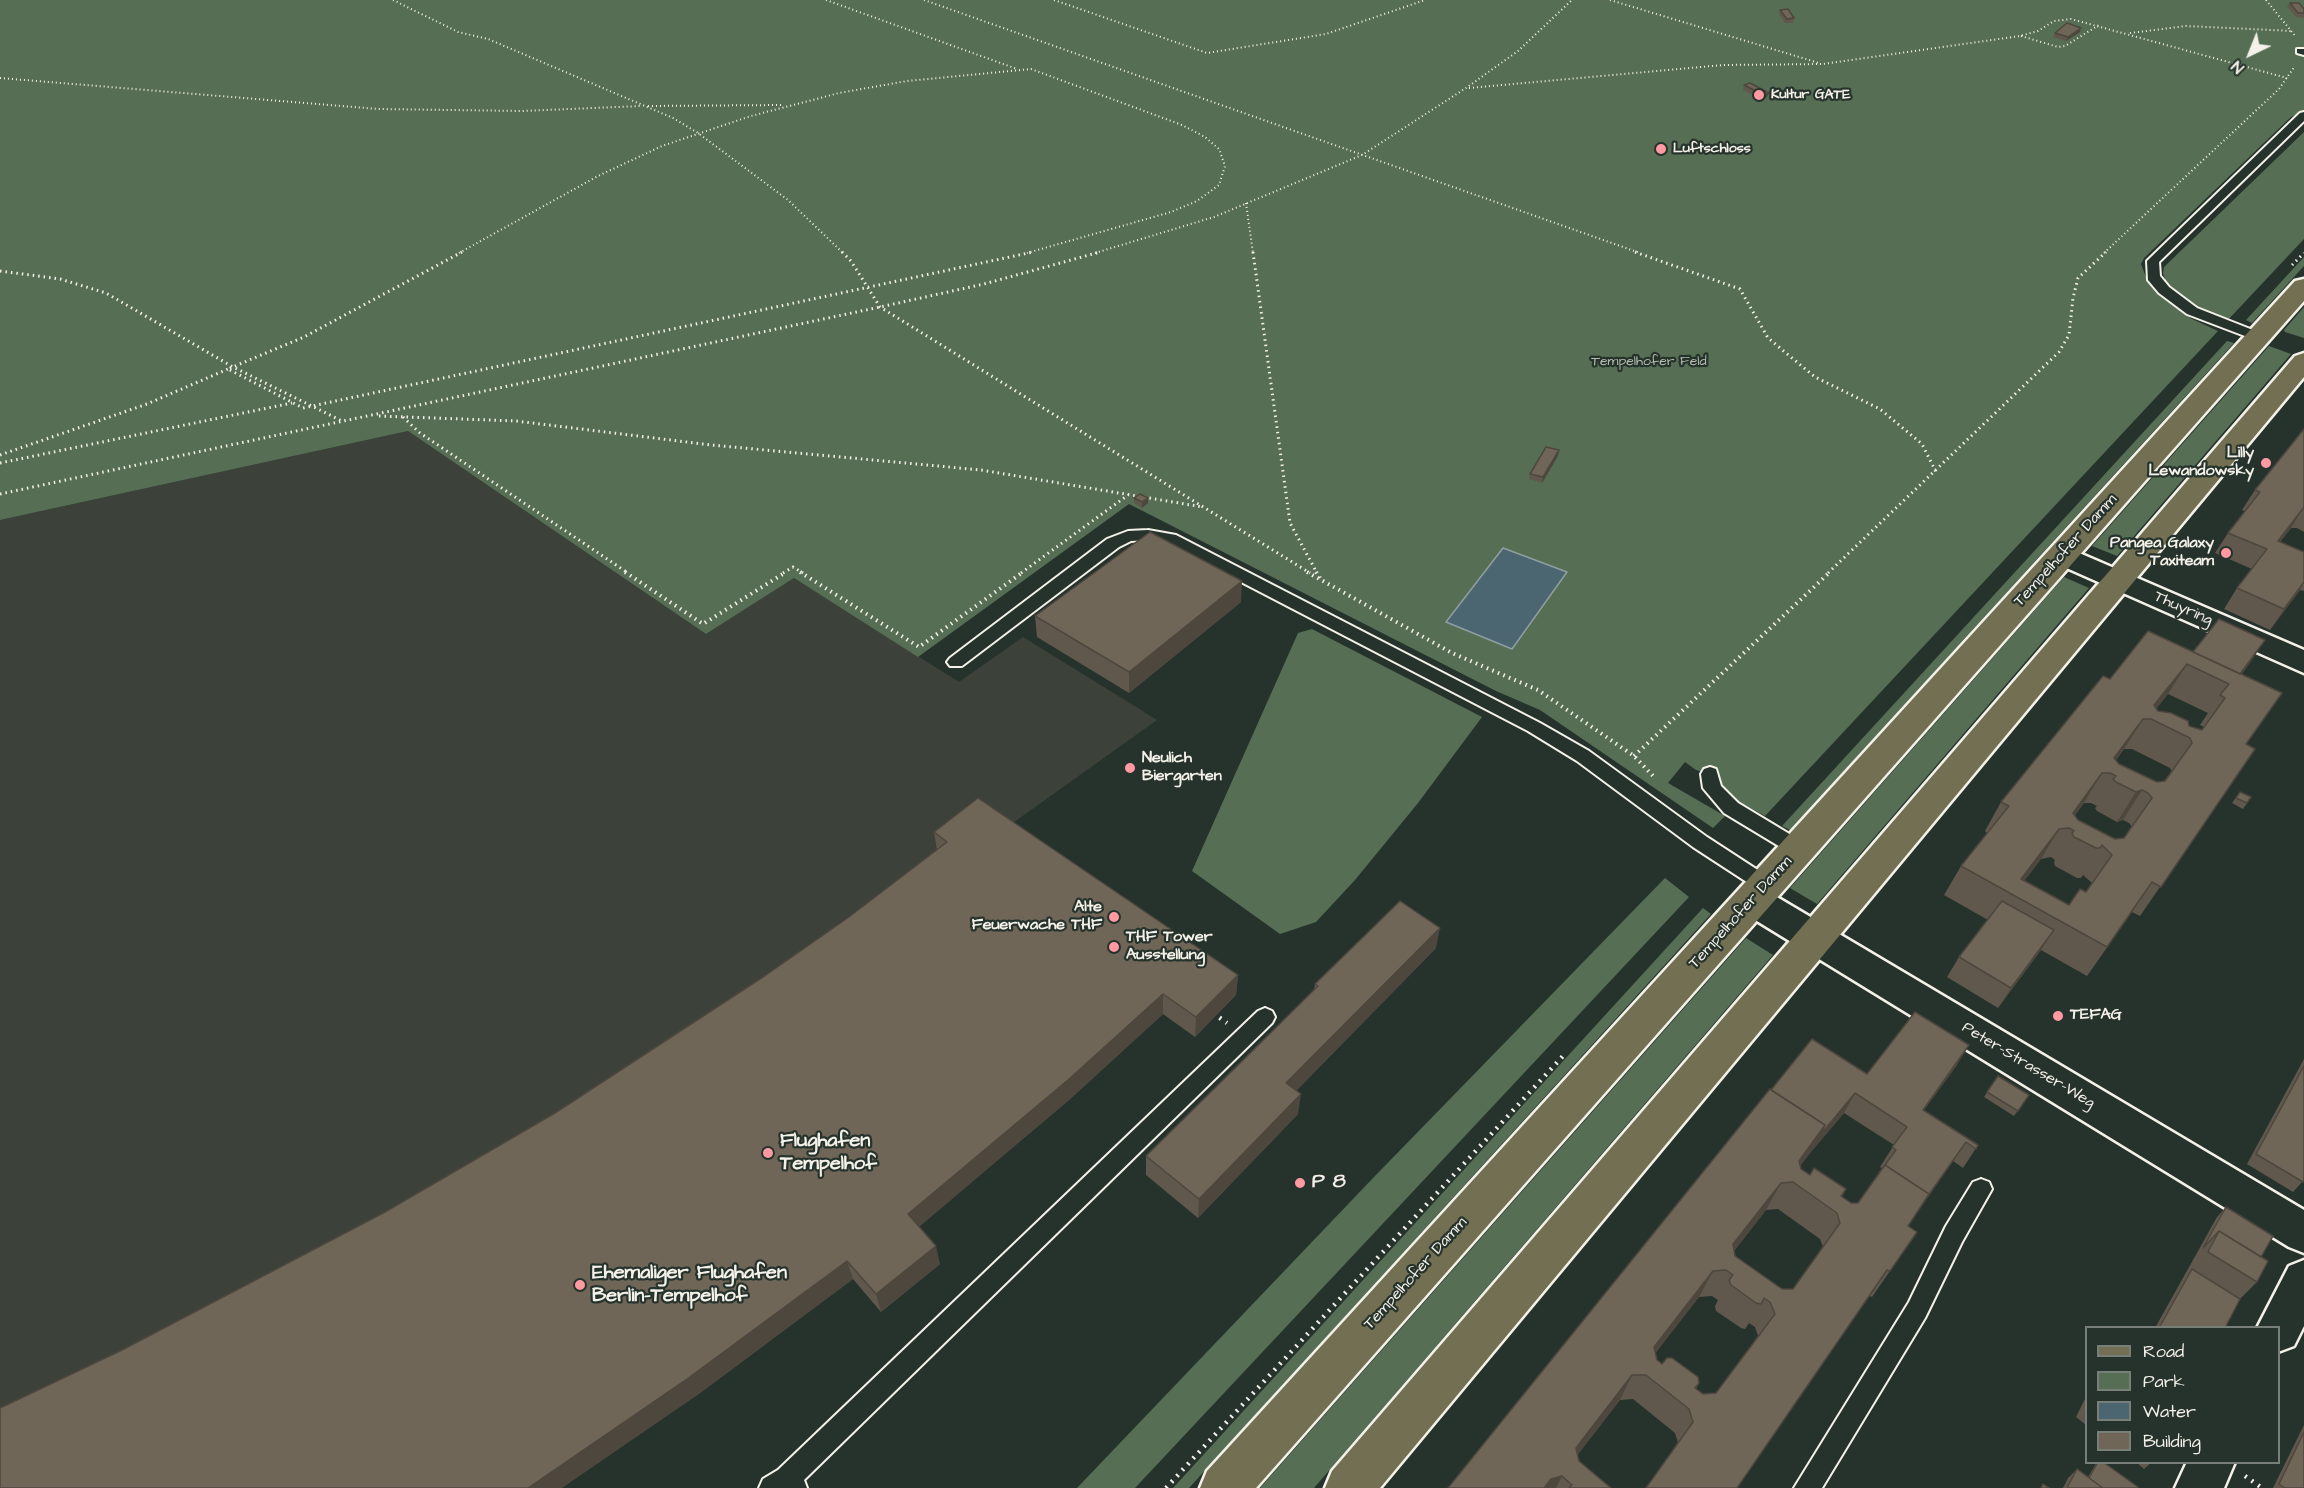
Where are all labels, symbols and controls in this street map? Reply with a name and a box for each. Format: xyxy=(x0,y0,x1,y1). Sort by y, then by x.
north arrow xyxy=(2220,24,2280,84)
text: N xyxy=(2227,56,2249,79)
place label: Kultur GATE xyxy=(1771,87,1851,103)
marker: Kultur GATE xyxy=(1752,88,1766,102)
place label: Luftschloss xyxy=(1673,141,1751,157)
marker: Luftschloss xyxy=(1654,142,1668,156)
park label: Tempelhofer Feld xyxy=(1591,354,1707,370)
place label: Lilly Lewandowsky xyxy=(2148,444,2254,482)
marker: Lilly Lewandowsky xyxy=(2259,456,2273,470)
street label: Tempelhofer Damm xyxy=(2010,491,2122,611)
place label: Pangea Galaxy Taxiteam xyxy=(2110,534,2214,572)
marker: Pangea Galaxy Taxiteam xyxy=(2219,546,2233,560)
street label: Thuyring xyxy=(2151,588,2215,630)
place label: Neulich Biergarten xyxy=(1142,749,1222,787)
marker: Neulich Biergarten xyxy=(1123,761,1137,775)
street label: Tempelhofer Damm xyxy=(1685,853,1797,973)
place label: Alte Feuerwache THF xyxy=(972,898,1102,936)
marker: Alte Feuerwache THF xyxy=(1107,910,1121,924)
place label: THF Tower Ausstellung xyxy=(1126,928,1213,966)
marker: THF Tower Ausstellung xyxy=(1107,940,1121,954)
place label: TEFAG xyxy=(2070,1006,2122,1026)
marker: TEFAG xyxy=(2051,1009,2065,1023)
street label: Peter-Strasser-Weg xyxy=(1958,1019,2098,1113)
place label: Flughafen Tempelhof xyxy=(780,1130,877,1177)
marker: Flughafen Tempelhof xyxy=(761,1146,775,1160)
place label: P 8 xyxy=(1312,1171,1346,1195)
marker: P 8 xyxy=(1293,1176,1307,1190)
street label: Tempelhofer Damm xyxy=(1360,1214,1472,1334)
place label: Ehemaliger Flughafen Berlin-Tempelhof xyxy=(592,1262,787,1309)
marker: Ehemaliger Flughafen Berlin-Tempelhof xyxy=(573,1278,587,1292)
legend xyxy=(2085,1326,2280,1464)
text: Road xyxy=(2143,1339,2184,1364)
text: Park xyxy=(2143,1369,2185,1394)
text: Water xyxy=(2143,1399,2196,1424)
text: Building xyxy=(2143,1429,2201,1454)

